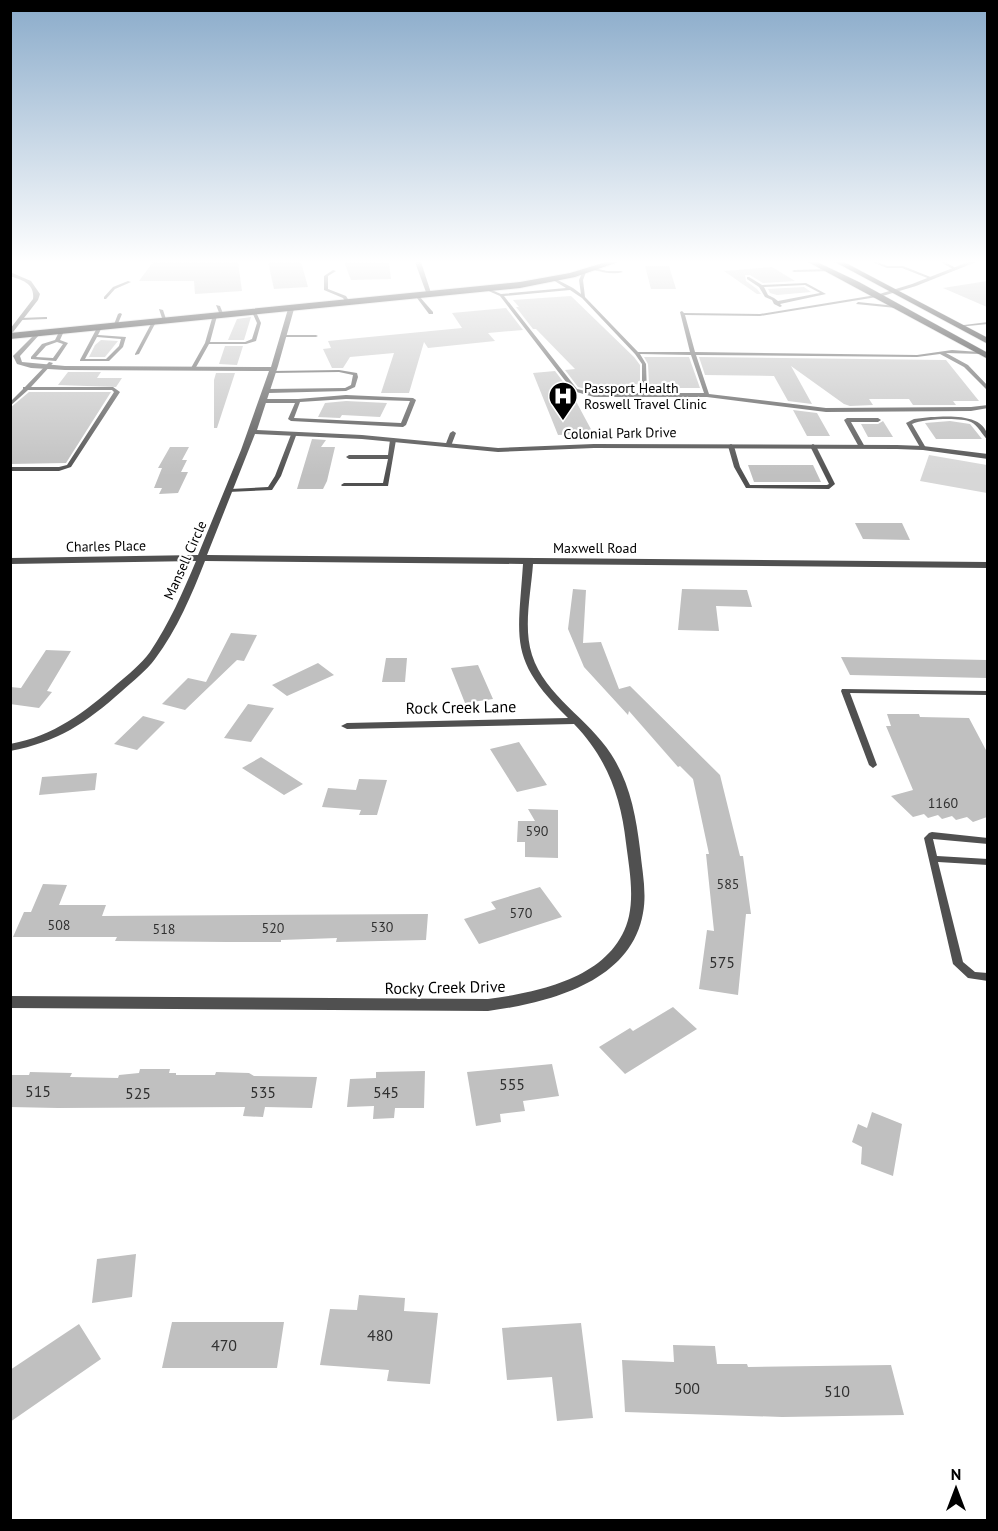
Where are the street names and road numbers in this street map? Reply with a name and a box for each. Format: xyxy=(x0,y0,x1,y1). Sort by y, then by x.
street label: Colonial Park Drive xyxy=(563,423,677,443)
street label: Mansell Circle xyxy=(160,518,210,602)
street label: Charles Place xyxy=(66,536,146,556)
street label: Maxwell Road xyxy=(553,539,637,557)
street label: Rock Creek Lane xyxy=(406,696,516,718)
street label: Rocky Creek Drive xyxy=(384,976,506,998)

